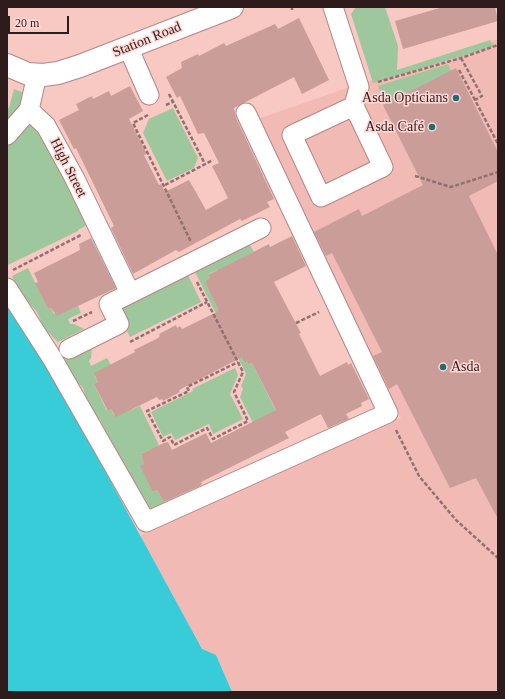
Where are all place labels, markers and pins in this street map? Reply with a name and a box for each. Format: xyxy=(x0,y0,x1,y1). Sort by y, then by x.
place label: Asda Opticians xyxy=(362,90,448,106)
marker: Asda Opticians xyxy=(451,93,461,103)
place label: Asda Café xyxy=(365,119,424,135)
marker: Asda Café xyxy=(427,122,437,132)
place label: Asda xyxy=(451,359,480,375)
marker: Asda xyxy=(438,362,448,372)

